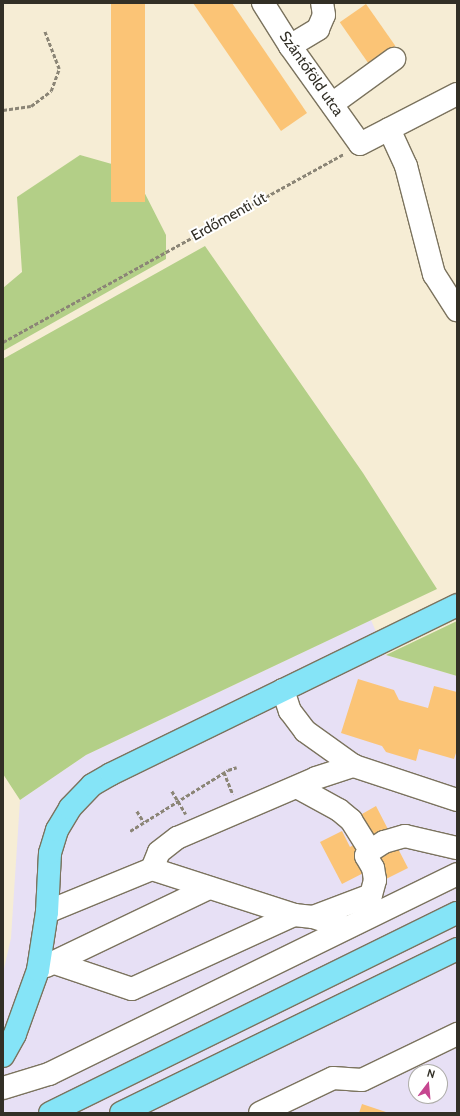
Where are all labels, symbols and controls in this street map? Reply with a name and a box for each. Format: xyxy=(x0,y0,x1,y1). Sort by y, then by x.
street label: Szántóföld utca xyxy=(275,28,347,120)
street label: Erdőmenti út xyxy=(188,189,270,245)
north arrow xyxy=(408,1064,448,1104)
text: N xyxy=(425,1066,437,1081)

